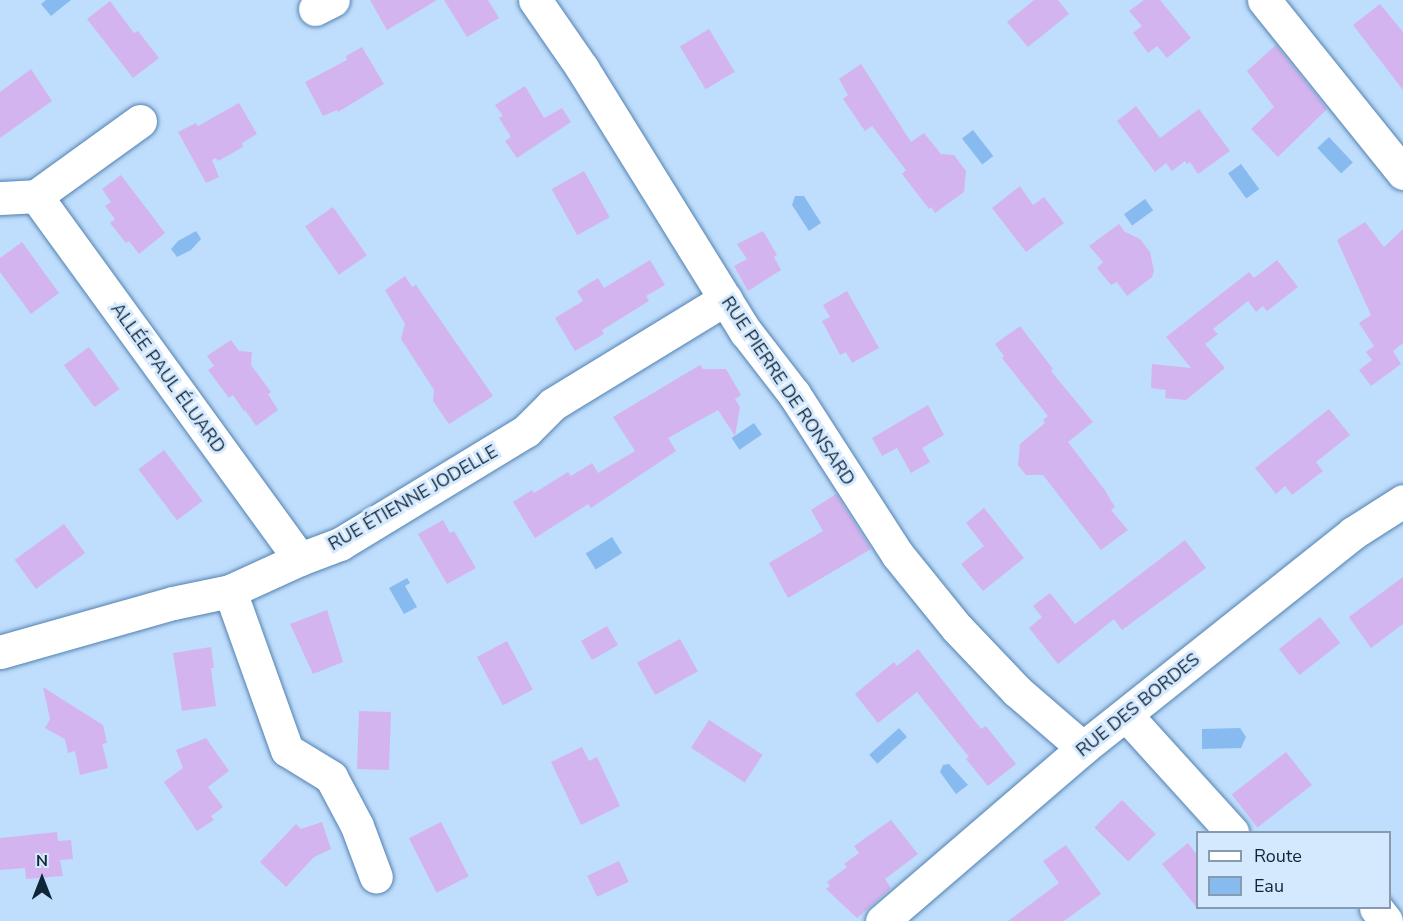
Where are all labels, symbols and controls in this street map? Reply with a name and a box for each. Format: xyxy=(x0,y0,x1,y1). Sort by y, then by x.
street label: RUE PIERRE DE RONSARD xyxy=(717,292,859,490)
street label: ALLÉE PAUL ÉLUARD xyxy=(106,299,230,457)
street label: RUE ÉTIENNE JODELLE xyxy=(325,441,501,555)
street label: RUE DES BORDES xyxy=(1072,649,1204,761)
legend xyxy=(1196,831,1391,909)
text: Route xyxy=(1254,844,1302,868)
north arrow xyxy=(12,849,72,909)
text: N xyxy=(36,850,48,872)
text: Eau xyxy=(1254,874,1284,898)

